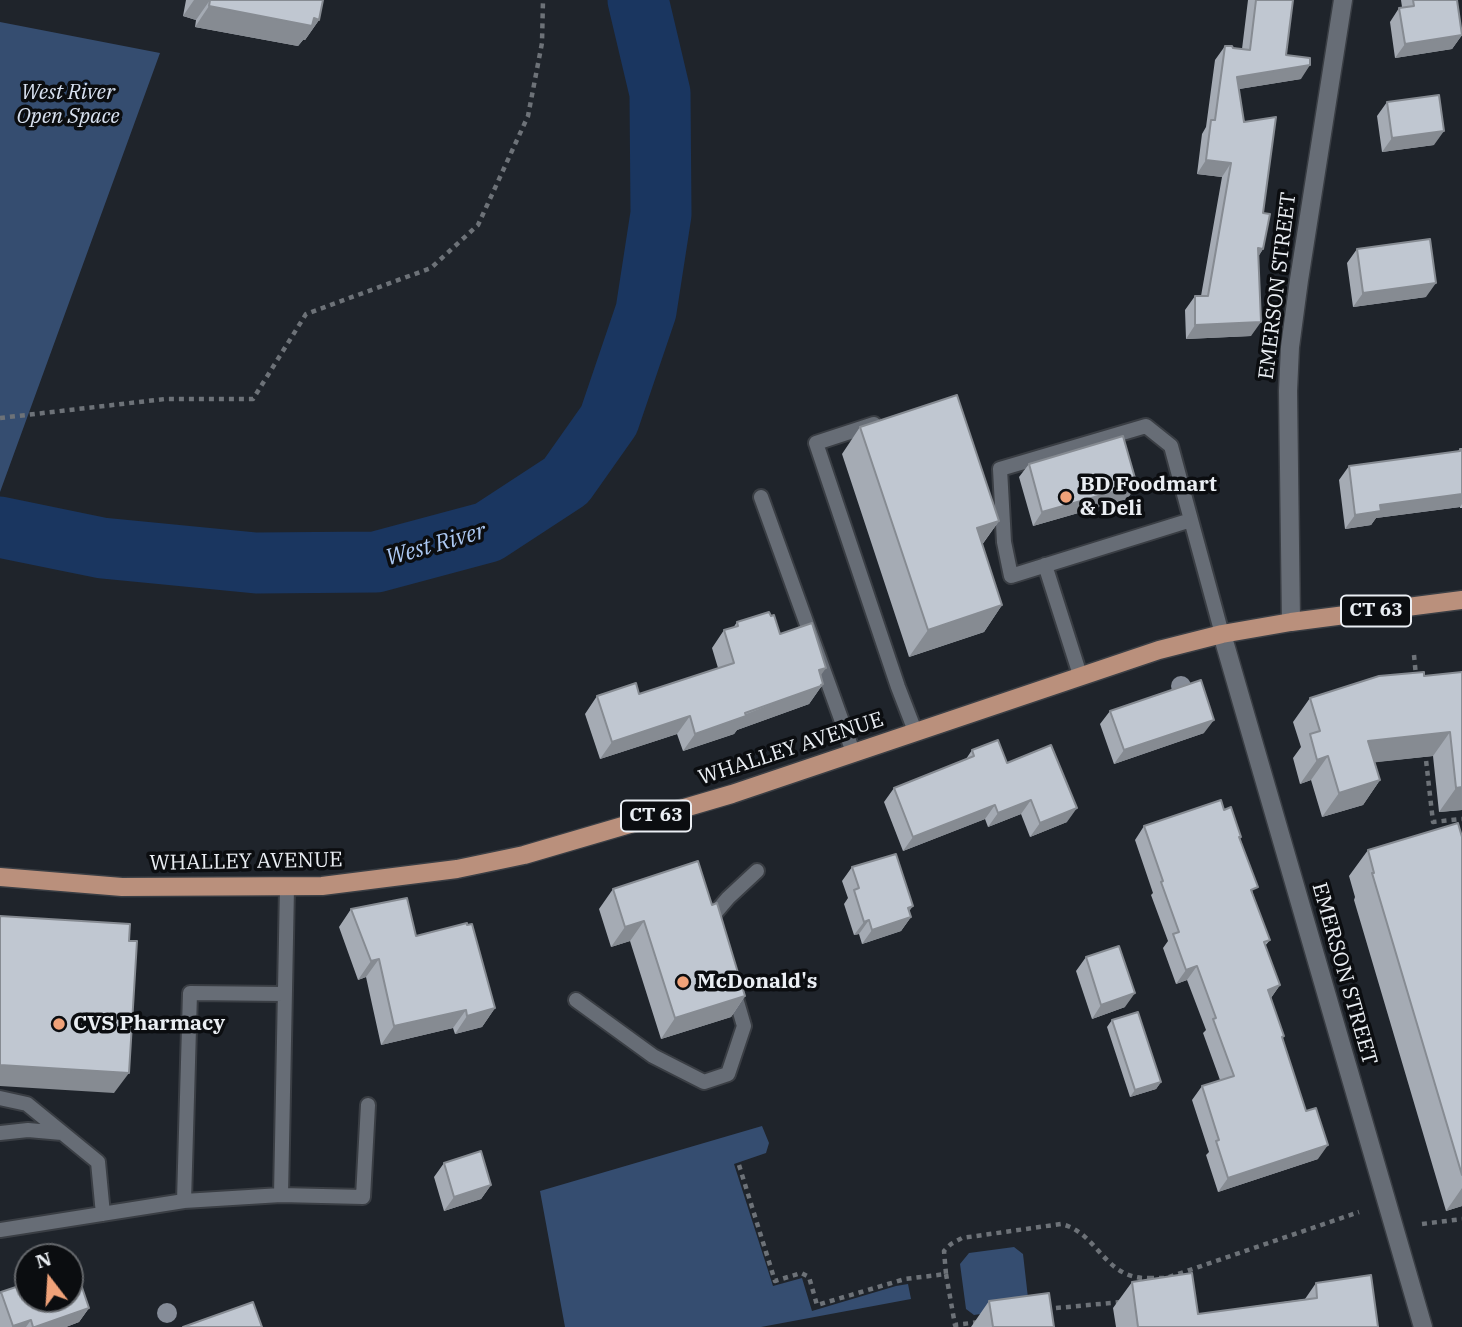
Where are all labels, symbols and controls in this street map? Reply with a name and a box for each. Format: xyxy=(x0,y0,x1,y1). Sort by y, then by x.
park label: West River Open Space xyxy=(16,80,120,130)
street label: EMERSON STREET xyxy=(1254,191,1302,381)
place label: BD Foodmart & Deli xyxy=(1080,472,1217,522)
marker: BD Foodmart & Deli xyxy=(1058,489,1074,505)
water label: West River xyxy=(383,518,489,572)
road number: CT 63 xyxy=(1341,596,1411,626)
street label: WHALLEY AVENUE xyxy=(695,707,887,791)
road number: CT 63 xyxy=(621,800,691,832)
street label: WHALLEY AVENUE xyxy=(149,848,343,876)
street label: EMERSON STREET xyxy=(1306,880,1382,1068)
place label: McDonald's xyxy=(697,969,817,995)
marker: McDonald's xyxy=(675,974,691,990)
place label: CVS Pharmacy xyxy=(73,1011,225,1037)
marker: CVS Pharmacy xyxy=(51,1016,67,1032)
north arrow xyxy=(14,1243,84,1313)
text: N xyxy=(33,1246,54,1274)

